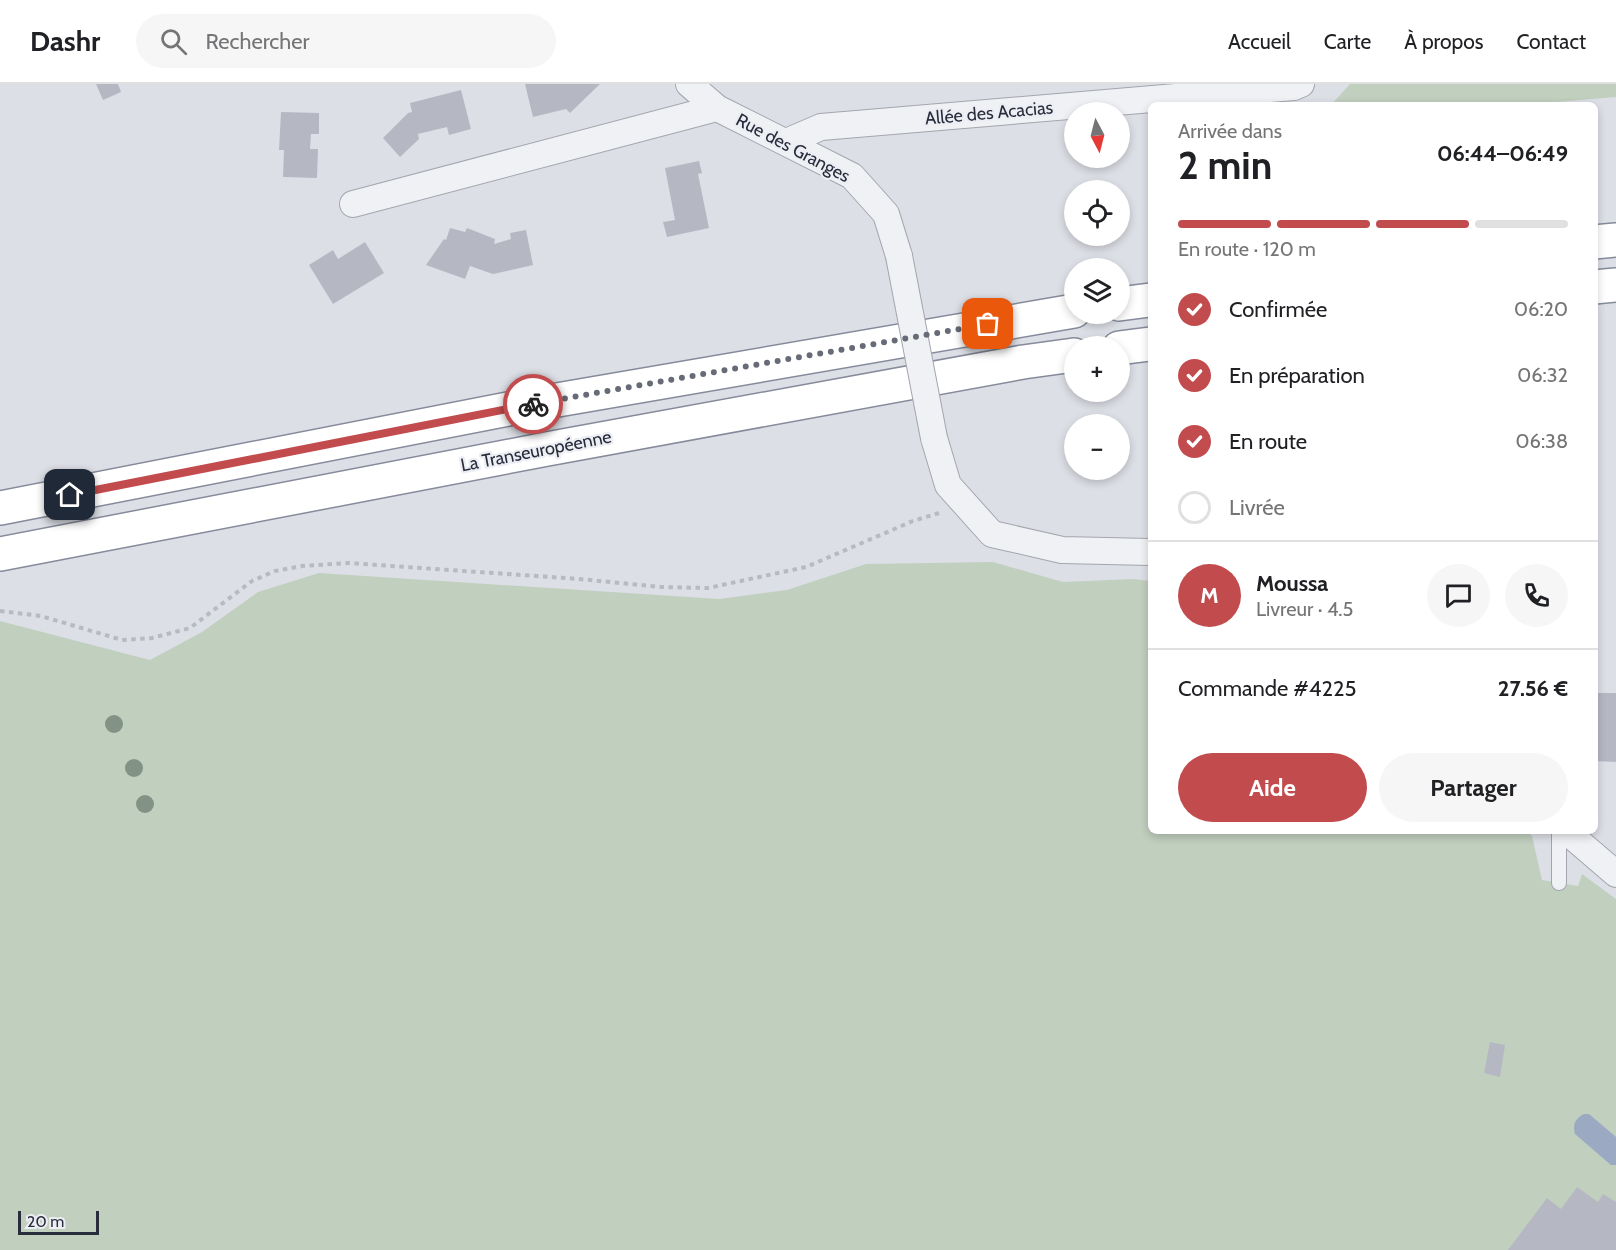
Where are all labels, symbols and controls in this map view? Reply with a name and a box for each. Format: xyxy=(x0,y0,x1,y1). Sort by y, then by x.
search box xyxy=(136,14,556,68)
text: Dashr xyxy=(30,24,100,58)
icon: search xyxy=(157,25,190,58)
text: Rechercher xyxy=(205,28,309,55)
text: Accueil xyxy=(1228,29,1291,54)
text: Carte xyxy=(1324,29,1371,54)
text: À propos xyxy=(1404,29,1483,54)
text: Contact xyxy=(1516,29,1586,54)
street label: Allée des Acacias xyxy=(924,96,1054,130)
north arrow xyxy=(1064,102,1130,168)
map controls xyxy=(1064,102,1130,480)
street label: Rue des Granges xyxy=(732,109,854,187)
text: Arrivée dans xyxy=(1178,119,1282,143)
text: 06:44–06:49 xyxy=(1437,140,1568,167)
text: 2 min xyxy=(1178,141,1272,189)
button: locate xyxy=(1064,180,1130,246)
text: En route · 120 m xyxy=(1178,237,1316,261)
button: layers xyxy=(1064,258,1130,324)
icon: check xyxy=(1178,293,1211,326)
text: Confirmée xyxy=(1229,296,1327,323)
text: 06:20 xyxy=(1514,297,1568,321)
pin xyxy=(962,298,1013,349)
icon: bag xyxy=(971,307,1004,340)
button: + xyxy=(1064,336,1130,402)
icon: check xyxy=(1178,359,1211,392)
text: En préparation xyxy=(1229,362,1365,389)
text: 06:32 xyxy=(1517,363,1568,387)
courier xyxy=(503,374,563,434)
icon: bike xyxy=(517,388,550,421)
button: − xyxy=(1064,414,1130,480)
icon: check xyxy=(1178,425,1211,458)
street label: La Transeuropéenne xyxy=(459,426,613,476)
text: En route xyxy=(1229,428,1307,455)
text: 06:38 xyxy=(1516,429,1568,453)
pin xyxy=(44,469,95,520)
icon: home xyxy=(53,478,86,511)
text: Livrée xyxy=(1229,494,1285,521)
button: chat xyxy=(1427,564,1490,627)
button: phone xyxy=(1505,564,1568,627)
text: Moussa xyxy=(1256,570,1328,597)
text: M xyxy=(1200,582,1219,609)
text: Livreur · 4.5 xyxy=(1256,597,1353,621)
text: Commande #4225 xyxy=(1178,675,1356,702)
text: 27.56 € xyxy=(1498,675,1568,702)
button: Aide xyxy=(1178,753,1367,822)
button: Partager xyxy=(1379,753,1568,822)
scale bar xyxy=(18,1208,99,1236)
text: 20 m xyxy=(27,1212,64,1231)

